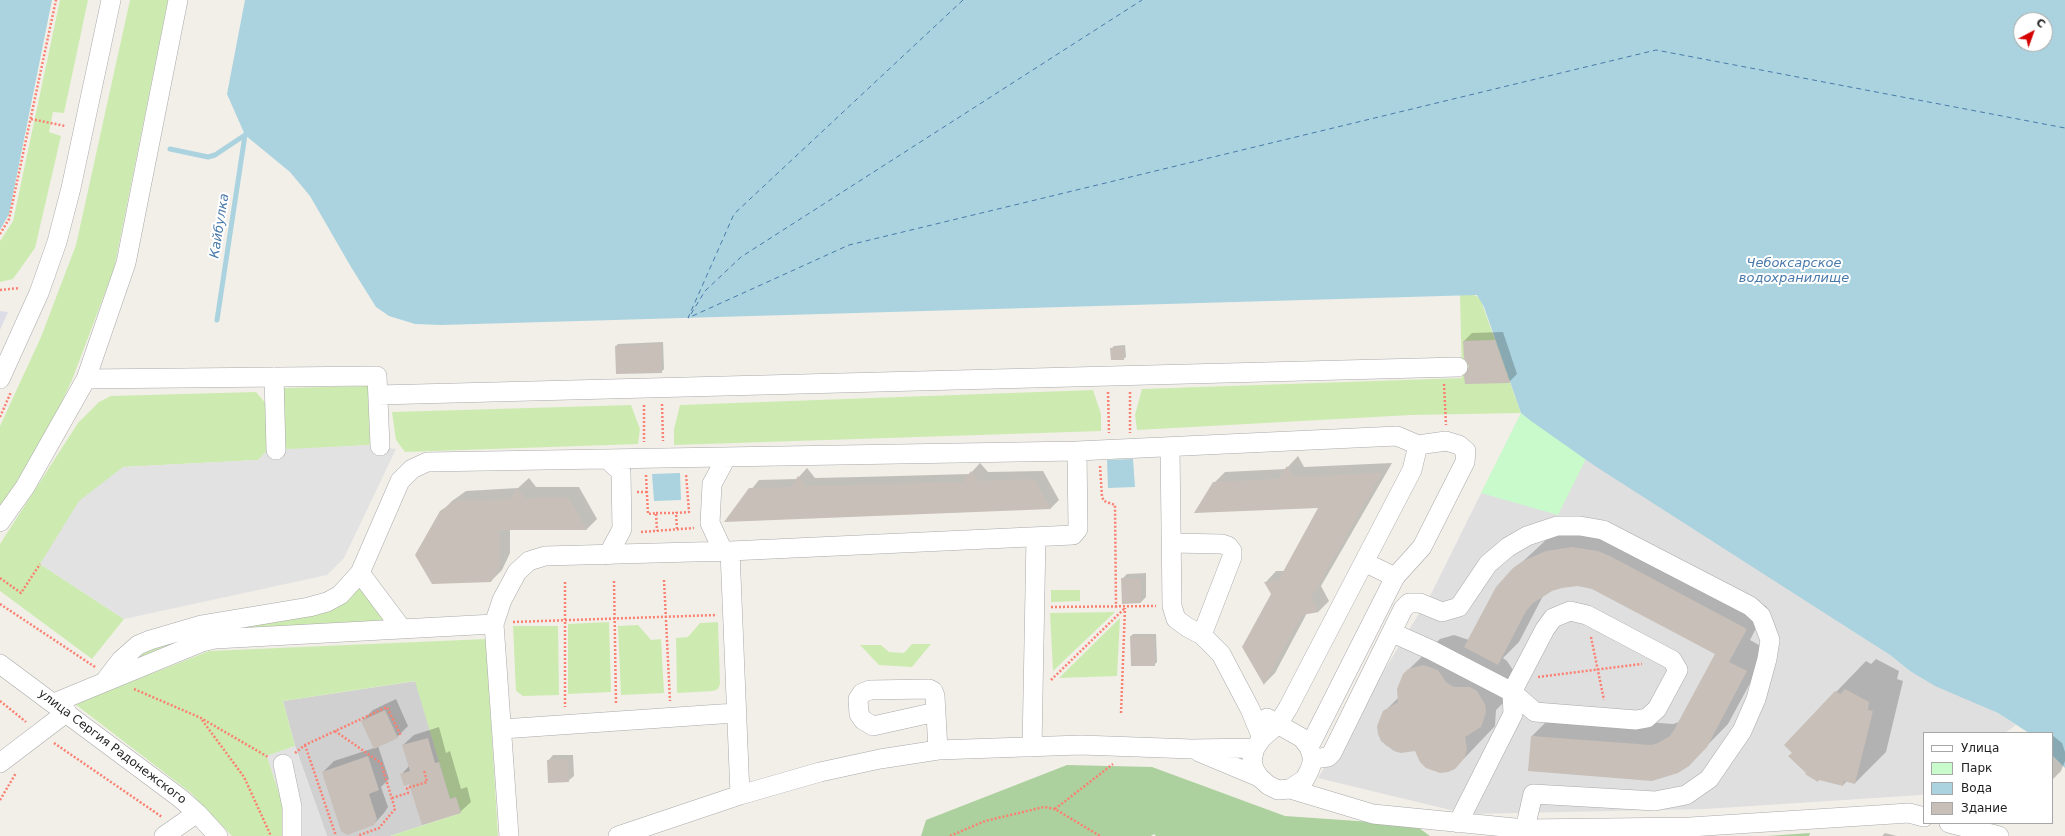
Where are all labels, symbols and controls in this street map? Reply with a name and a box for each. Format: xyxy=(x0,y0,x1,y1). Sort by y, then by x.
north arrow xyxy=(2013,12,2053,52)
text: С xyxy=(2033,16,2048,31)
water label: Кайбулка xyxy=(207,192,233,260)
water label: Чебоксарское водохранилище xyxy=(1739,256,1849,287)
street label: улица Сергия Радонежского xyxy=(35,687,189,807)
legend xyxy=(1923,732,2053,824)
text: Улица xyxy=(1961,741,1999,755)
text: Парк xyxy=(1961,761,1992,775)
text: Вода xyxy=(1961,781,1992,795)
text: Здание xyxy=(1961,801,2007,815)

